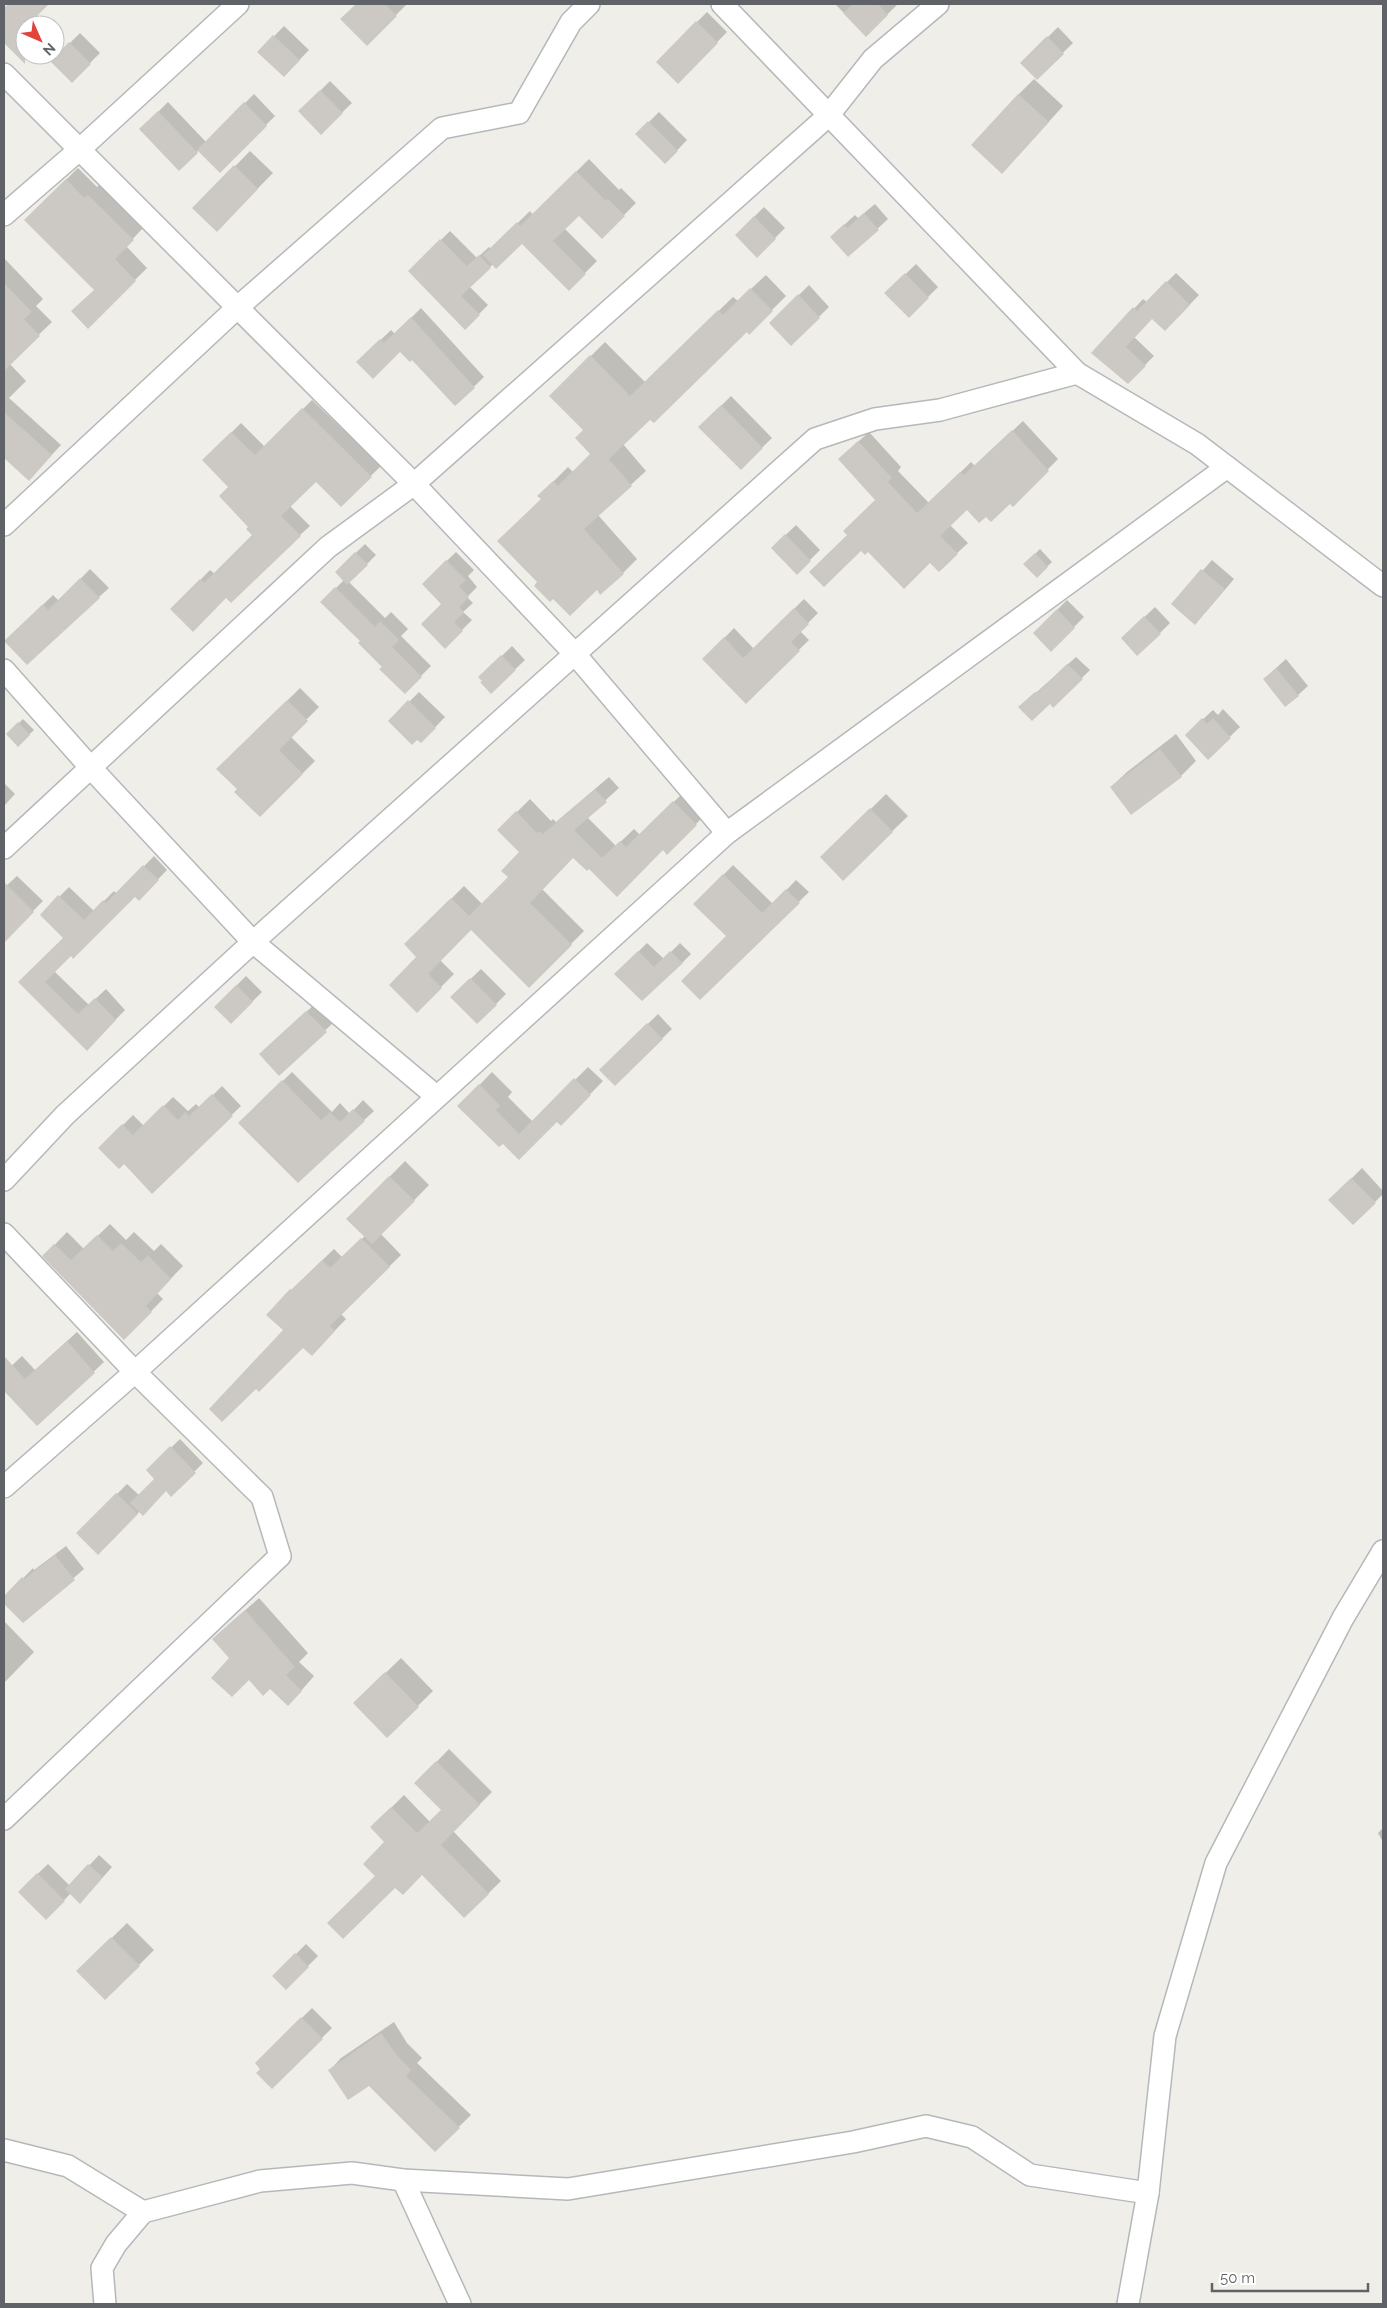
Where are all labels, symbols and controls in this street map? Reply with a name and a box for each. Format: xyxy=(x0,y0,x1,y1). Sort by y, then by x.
north arrow xyxy=(15,15,65,65)
text: N xyxy=(40,40,59,59)
scale bar xyxy=(1212,2260,1368,2292)
text: 50 m xyxy=(1220,2269,1255,2287)

